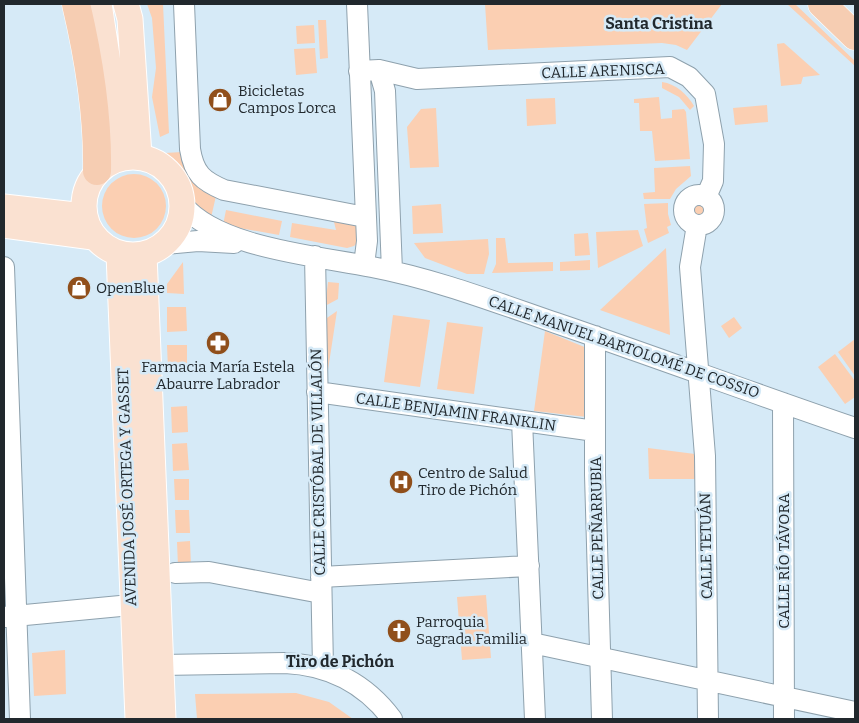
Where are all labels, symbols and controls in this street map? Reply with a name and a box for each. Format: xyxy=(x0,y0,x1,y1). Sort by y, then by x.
district label: Santa Cristina xyxy=(605,14,713,33)
street label: CALLE ARENISCA xyxy=(541,60,665,82)
place label: Bicicletas Campos Lorca xyxy=(238,82,336,117)
shop icon: Bicicletas Campos Lorca xyxy=(207,87,233,113)
shop icon: OpenBlue xyxy=(66,275,92,301)
place label: OpenBlue xyxy=(96,279,165,297)
street label: CALLE MANUEL BARTOLOMÉ DE COSSIO xyxy=(486,292,762,402)
pharmacy icon: Farmacia María Estela Abaurre Labrador xyxy=(205,330,231,356)
street label: CALLE CRISTÓBAL DE VILLALÓN xyxy=(307,348,329,576)
place label: Farmacia María Estela Abaurre Labrador xyxy=(141,358,295,393)
street label: AVENIDA JOSÉ ORTEGA Y GASSET xyxy=(114,367,140,606)
street label: CALLE BENJAMIN FRANKLIN xyxy=(355,389,557,435)
street label: CALLE PEÑARRUBIA xyxy=(587,456,607,600)
place label: Centro de Salud Tiro de Pichón xyxy=(418,464,528,499)
hospital icon: Centro de Salud Tiro de Pichón xyxy=(388,469,414,495)
street label: CALLE TETUÁN xyxy=(696,493,716,599)
street label: CALLE RÍO TÁVORA xyxy=(775,493,793,629)
place label: Parroquia Sagrada Familia xyxy=(416,613,527,648)
church icon: Parroquia Sagrada Familia xyxy=(386,618,412,644)
district label: Tiro de Pichón xyxy=(286,652,395,671)

